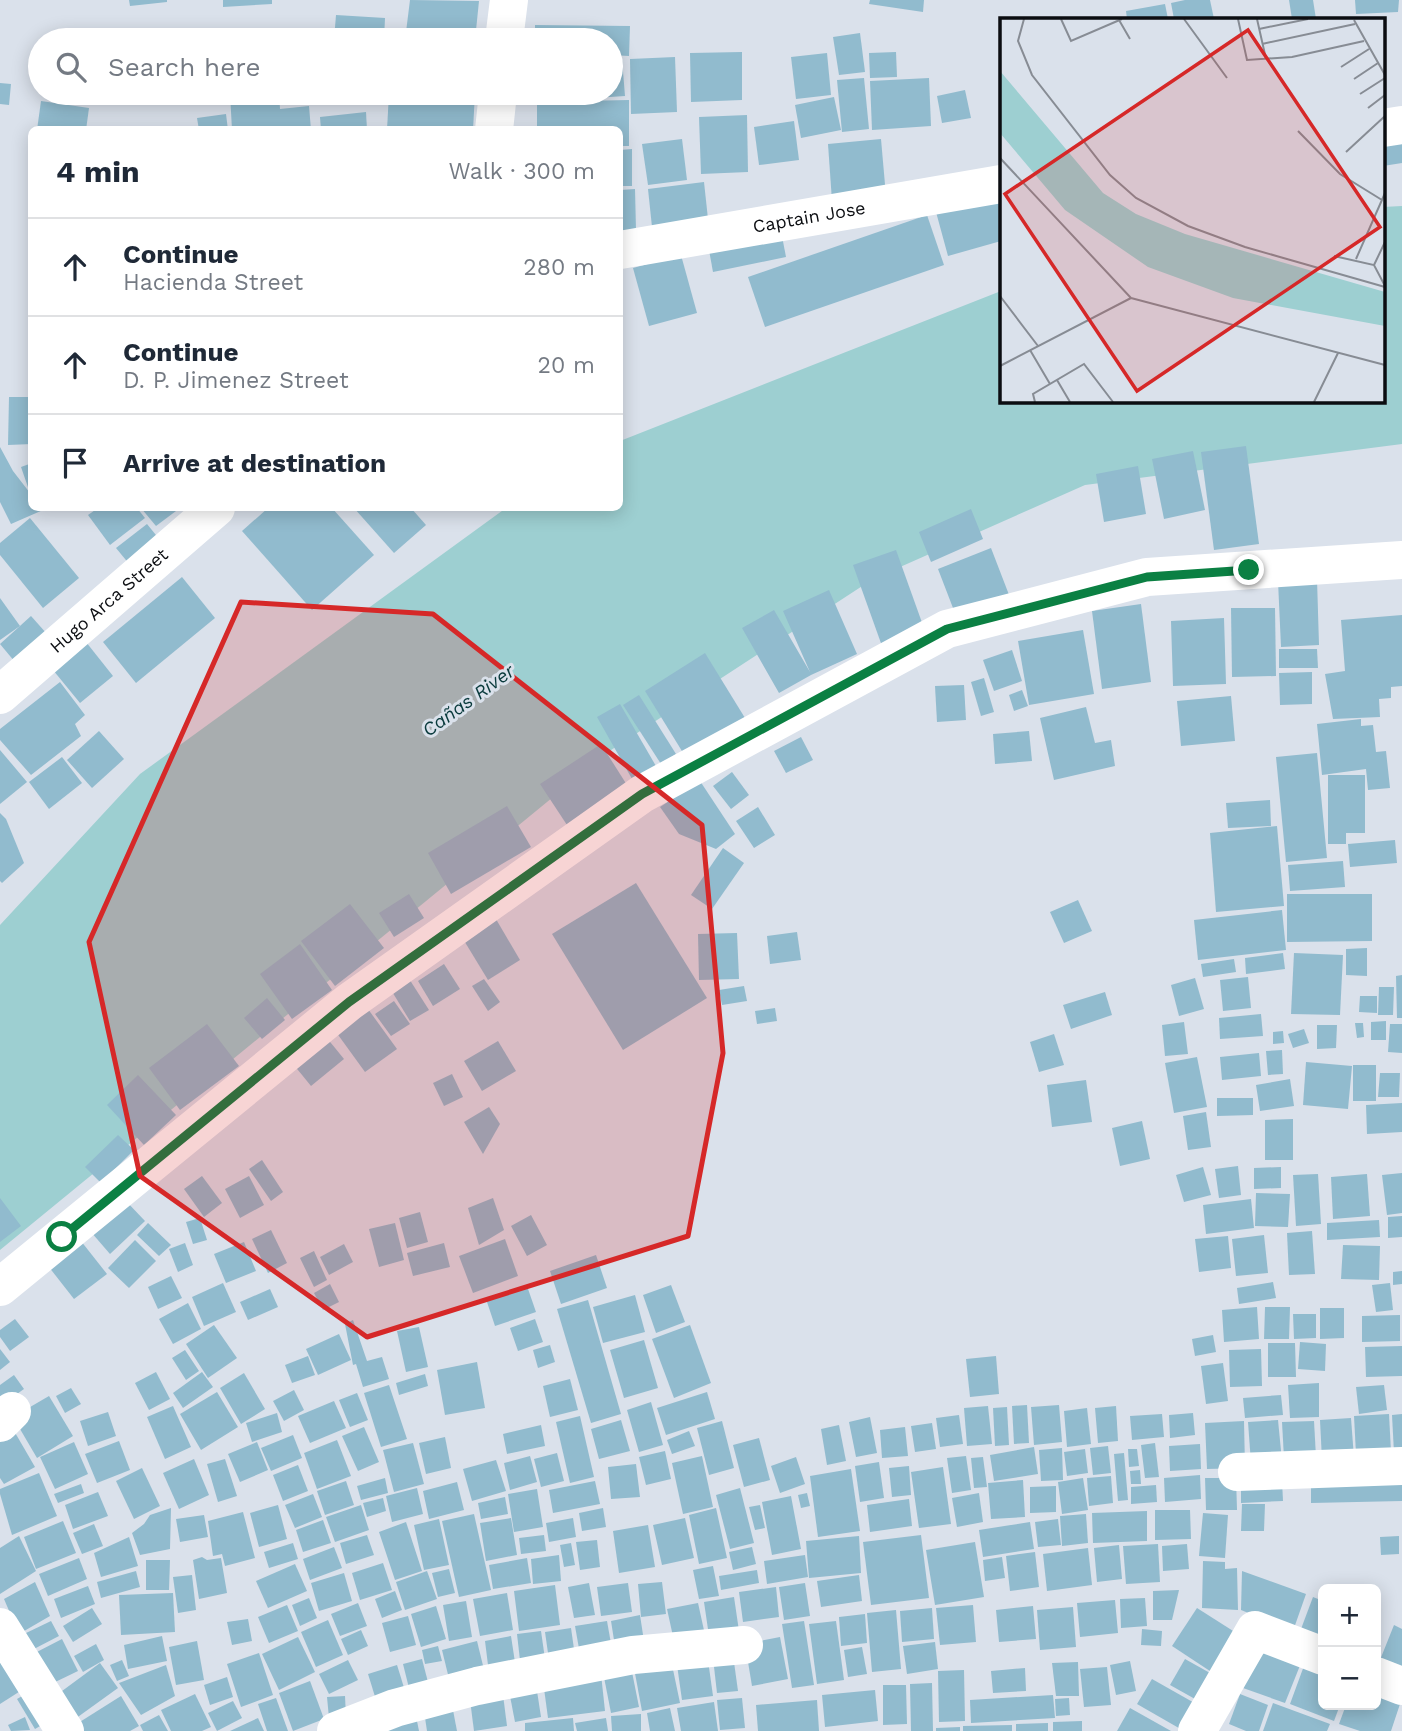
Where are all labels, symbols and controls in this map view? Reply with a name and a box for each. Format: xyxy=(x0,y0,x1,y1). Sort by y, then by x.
inset map xyxy=(1000,18,1384,402)
search box xyxy=(28,28,623,105)
icon: search xyxy=(52,48,90,86)
text: Search here xyxy=(108,52,260,82)
text: 4 min xyxy=(56,154,140,189)
text: Walk · 300 m xyxy=(449,158,595,185)
street label: Captain Jose xyxy=(751,197,867,237)
text: Continue xyxy=(123,239,239,269)
icon: ahead xyxy=(56,248,94,286)
text: 280 m xyxy=(523,254,595,281)
text: Hacienda Street xyxy=(123,269,303,296)
text: Continue xyxy=(123,337,239,367)
icon: ahead xyxy=(56,346,94,384)
text: 20 m xyxy=(538,352,595,379)
text: D. P. Jimenez Street xyxy=(123,367,349,394)
icon: arrive xyxy=(56,444,94,482)
text: Arrive at destination xyxy=(123,448,386,478)
street label: Hugo Arca Street xyxy=(45,543,172,657)
route end xyxy=(1233,554,1264,585)
water label: Cañas River xyxy=(418,659,519,742)
route start xyxy=(46,1221,77,1252)
map controls xyxy=(1318,1584,1381,1710)
button: + xyxy=(1318,1584,1381,1647)
button: − xyxy=(1318,1647,1381,1710)

